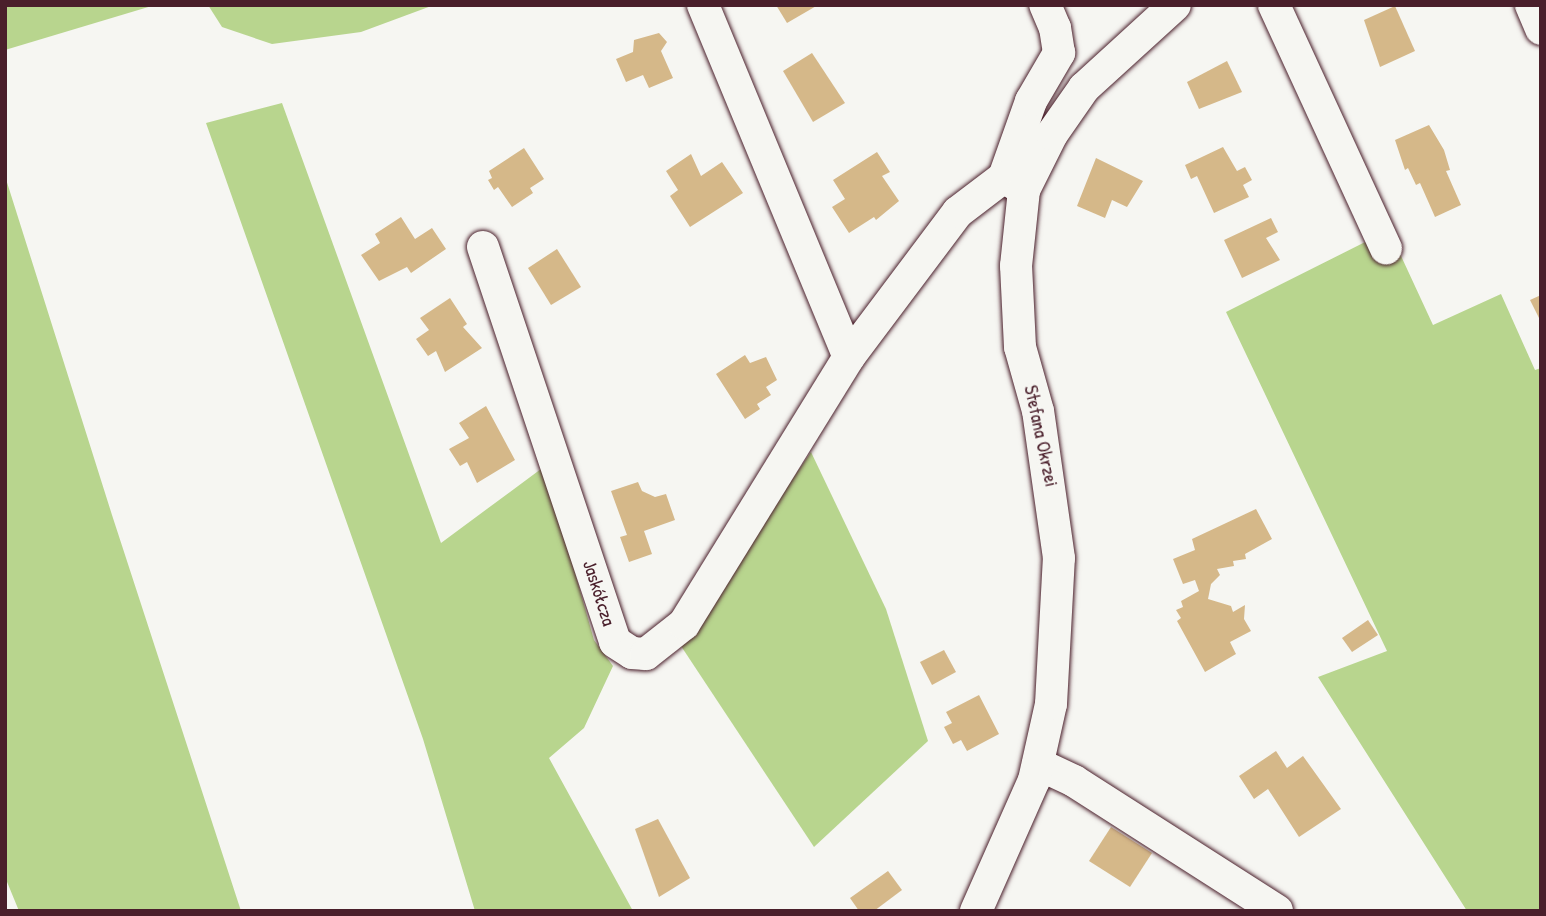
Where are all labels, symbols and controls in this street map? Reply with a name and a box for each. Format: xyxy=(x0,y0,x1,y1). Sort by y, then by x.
street label: Stefana Okrzei xyxy=(1019,383,1063,489)
street label: Jaskółcza xyxy=(578,557,620,629)

